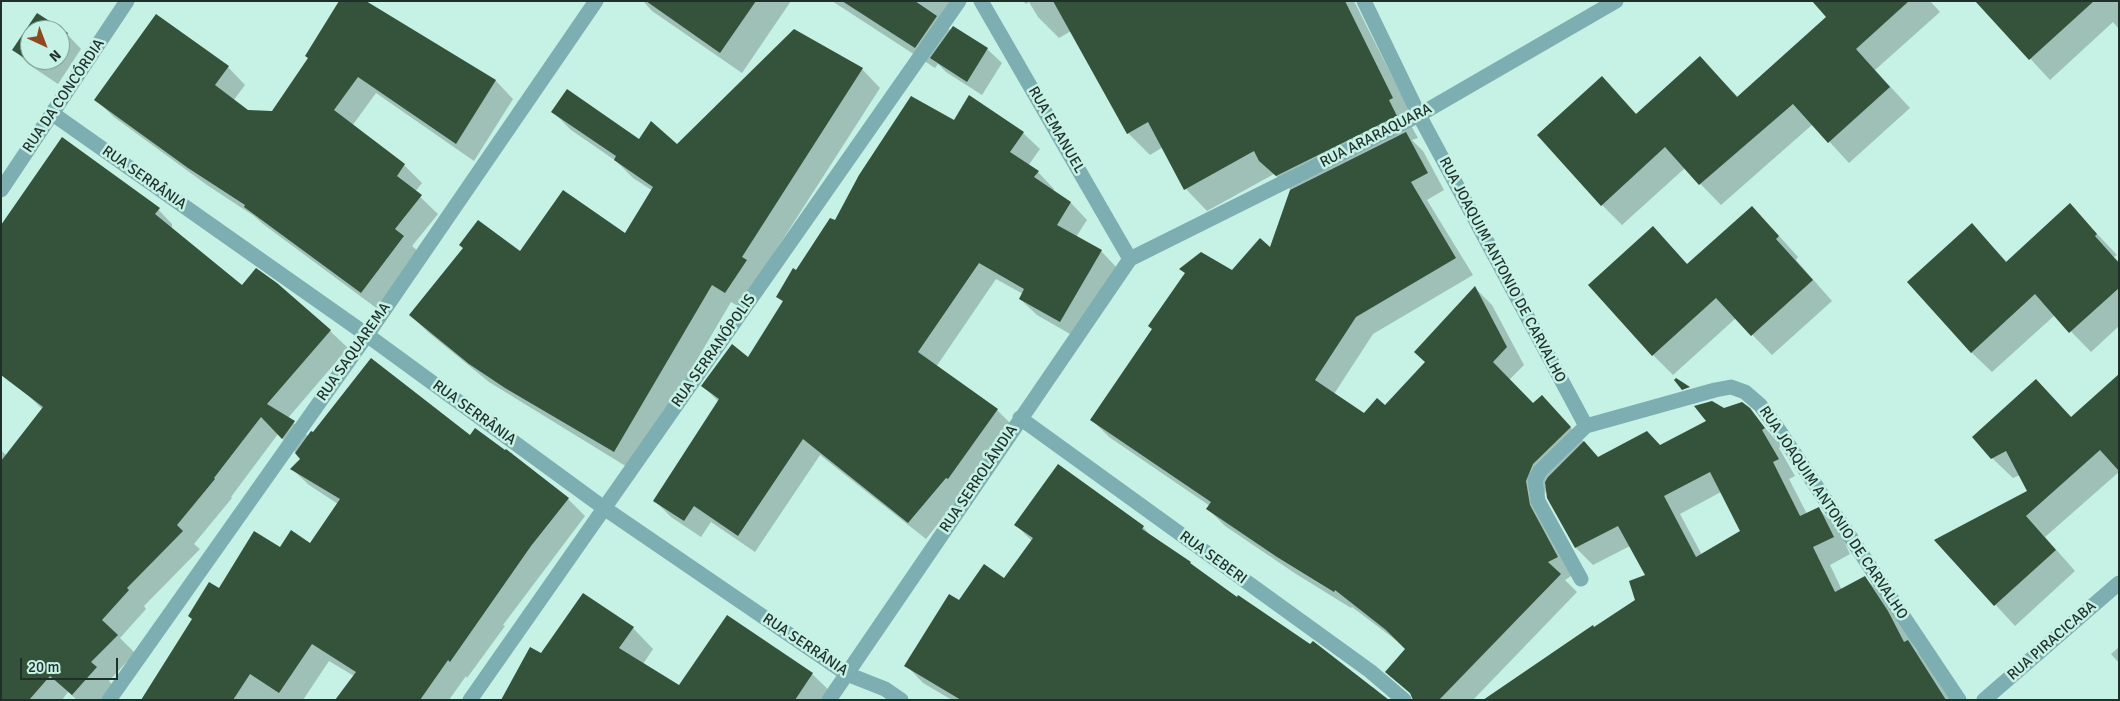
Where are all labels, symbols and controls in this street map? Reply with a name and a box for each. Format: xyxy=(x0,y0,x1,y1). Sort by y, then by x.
north arrow xyxy=(20,20,70,70)
street label: RUA DA CONCÓRDIA xyxy=(19,36,109,156)
street label: RUA EMANUEL xyxy=(1024,83,1088,177)
street label: RUA ARARAQUARA xyxy=(1317,100,1435,172)
street label: RUA SERRÂNIA xyxy=(98,142,190,214)
street label: RUA JOAQUIM ANTONIO DE CARVALHO xyxy=(1435,154,1569,386)
street label: RUA SERRANÓPOLIS xyxy=(668,291,760,411)
street label: RUA SAQUAREMA xyxy=(313,299,395,405)
street label: RUA SERRÂNIA xyxy=(429,377,519,449)
street label: RUA JOAQUIM ANTONIO DE CARVALHO xyxy=(1755,403,1911,623)
street label: RUA SERROLÂNDIA xyxy=(936,422,1022,536)
street label: RUA SEBERI xyxy=(1176,528,1250,588)
street label: RUA PIRACICABA xyxy=(2004,598,2100,684)
street label: RUA SERRÂNIA xyxy=(759,610,851,680)
scale bar xyxy=(22,648,120,680)
text: 20 m xyxy=(28,658,59,676)

